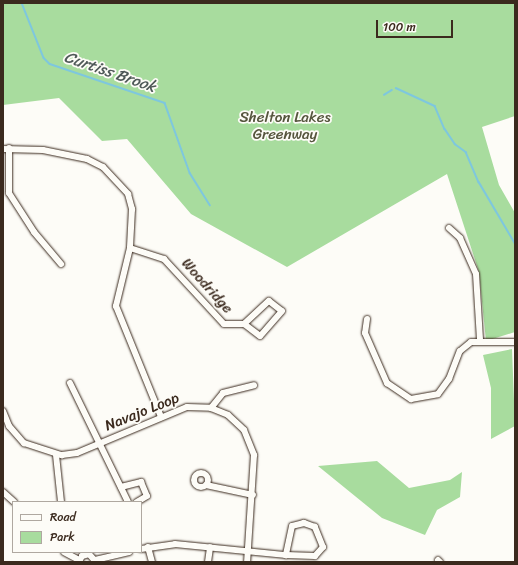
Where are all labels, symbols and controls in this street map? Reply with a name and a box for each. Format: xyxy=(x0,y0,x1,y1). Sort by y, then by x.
scale bar xyxy=(378,12,455,38)
text: 100 m xyxy=(383,16,416,38)
water label: Curtiss Brook xyxy=(61,47,159,97)
park label: Shelton Lakes Greenway xyxy=(239,108,331,143)
street label: Woodridge xyxy=(177,255,237,317)
street label: Navajo Loop xyxy=(102,389,182,435)
legend xyxy=(12,501,142,553)
text: Road xyxy=(50,506,76,528)
text: Park xyxy=(50,526,75,548)

